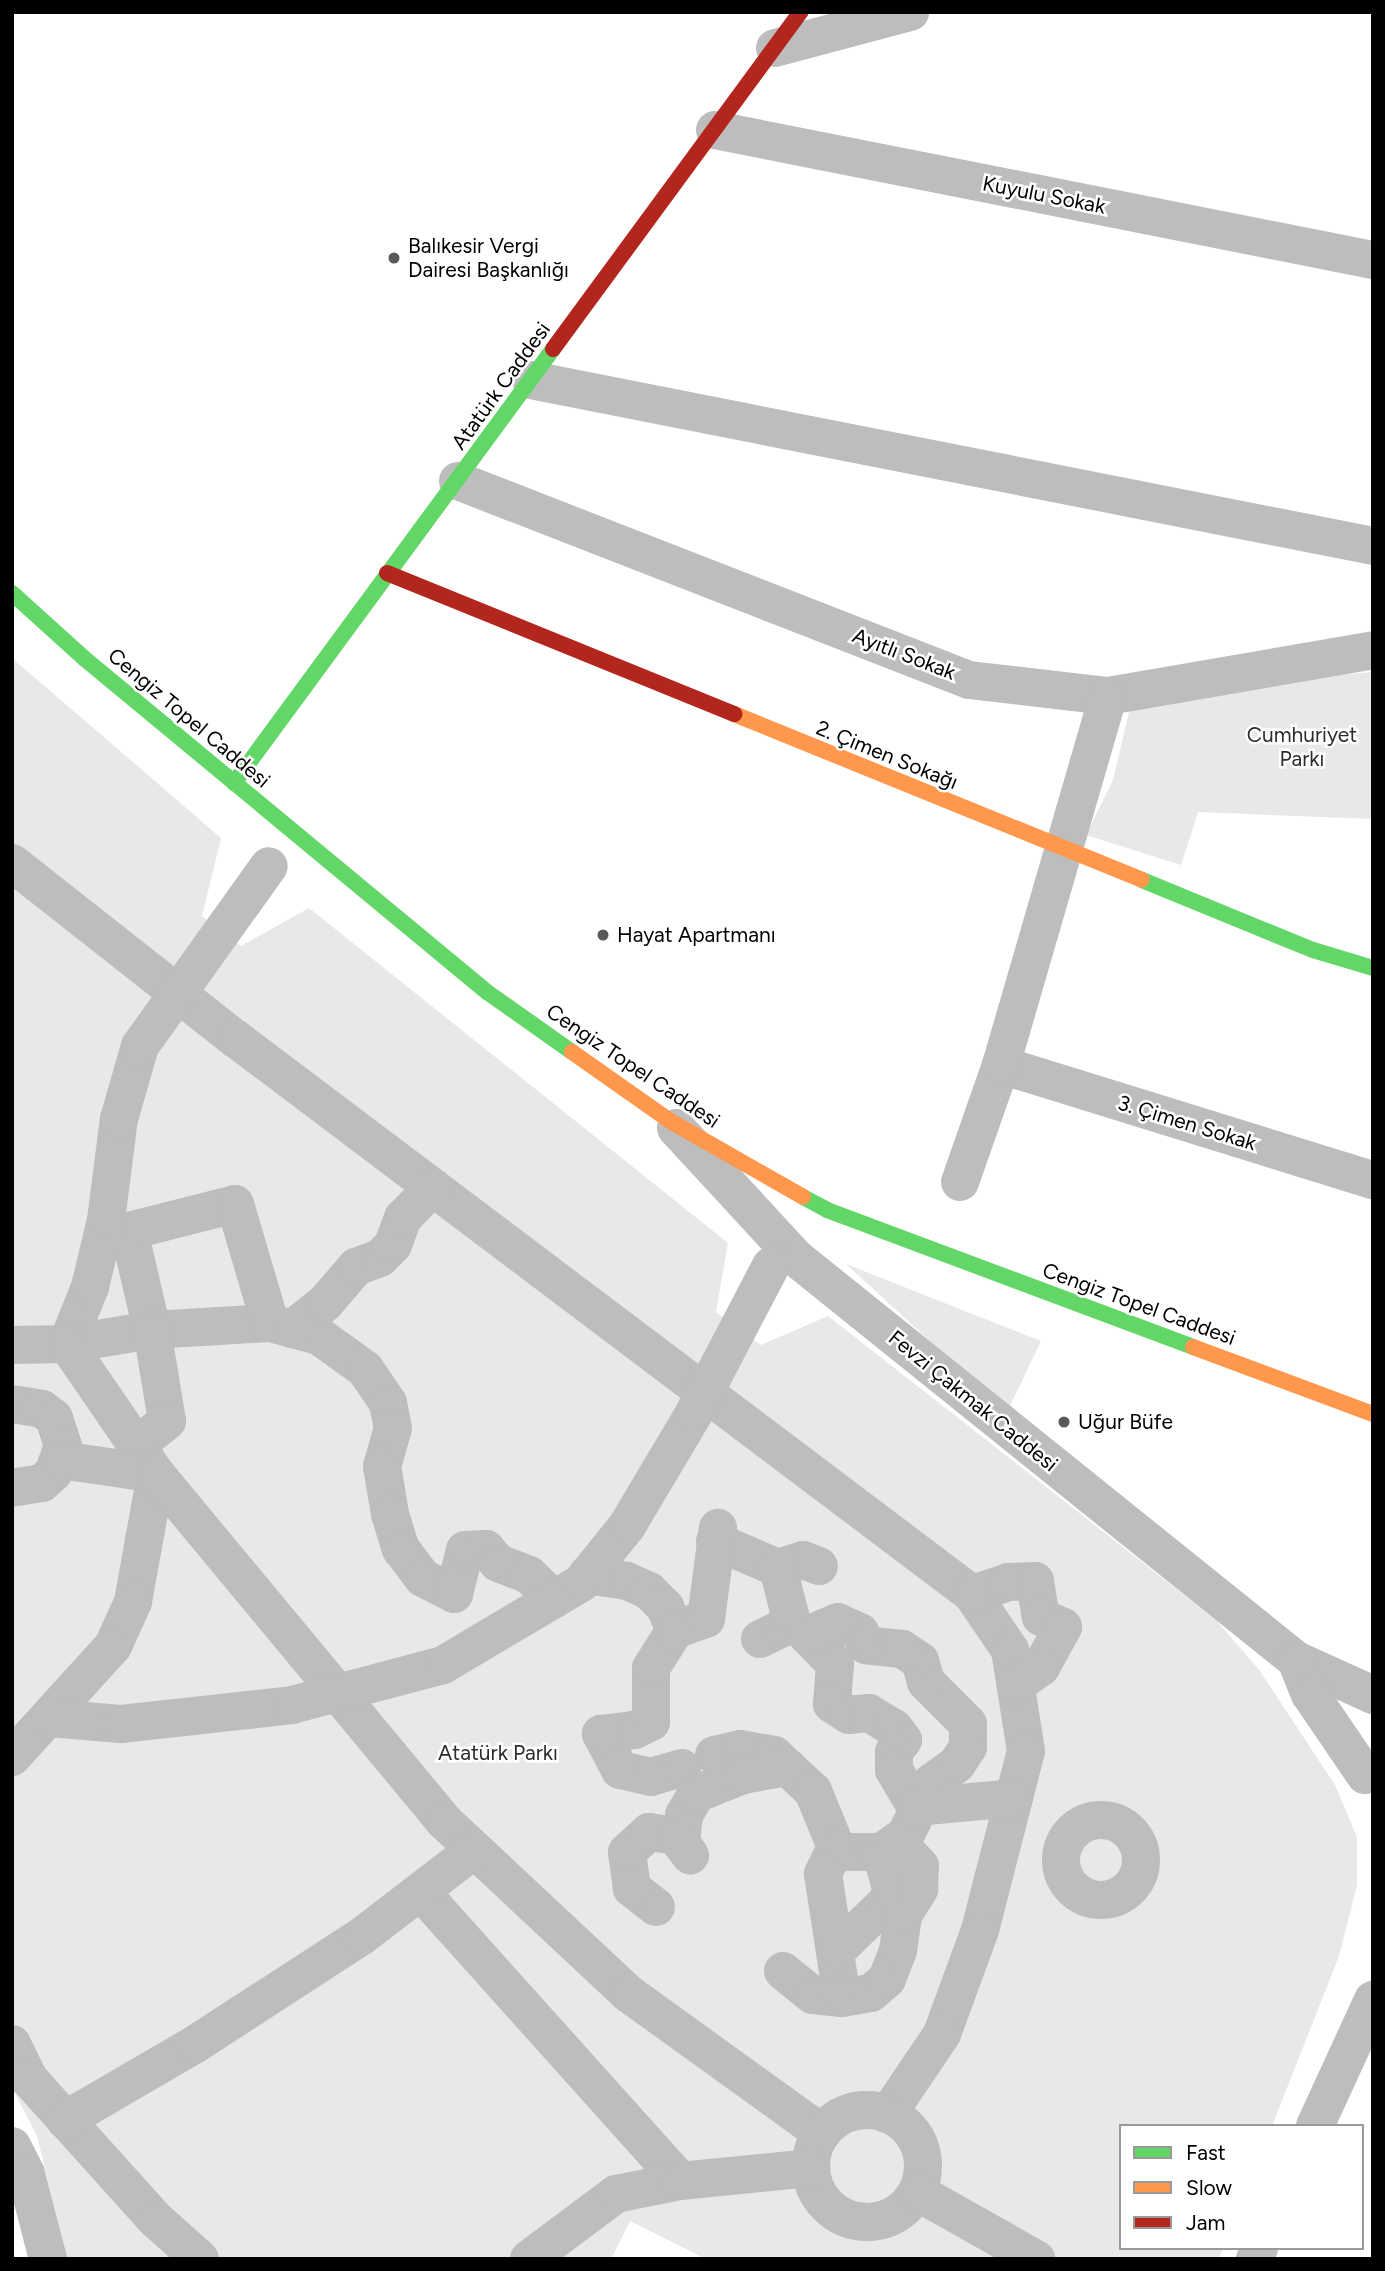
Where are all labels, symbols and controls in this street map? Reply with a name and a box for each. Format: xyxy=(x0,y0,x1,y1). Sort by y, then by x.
street label: Kuyulu Sokak xyxy=(980,171,1108,219)
place label: Balıkesir Vergi Dairesi Başkanlığı xyxy=(408,233,569,283)
marker: Balıkesir Vergi Dairesi Başkanlığı xyxy=(386,250,402,266)
street label: Atatürk Caddesi xyxy=(446,317,556,455)
street label: Ayıtlı Sokak xyxy=(849,623,959,685)
street label: Cengiz Topel Caddesi xyxy=(103,643,275,793)
street label: 2. Çimen Sokağı xyxy=(813,715,961,795)
park label: Cumhuriyet Parkı xyxy=(1247,722,1357,772)
place label: Hayat Apartmanı xyxy=(617,922,776,948)
marker: Hayat Apartmanı xyxy=(595,927,611,943)
street label: Cengiz Topel Caddesi xyxy=(541,999,725,1133)
street label: 3. Çimen Sokak xyxy=(1115,1090,1259,1156)
street label: Cengiz Topel Caddesi xyxy=(1039,1257,1239,1351)
street label: Fevzi Çakmak Caddesi xyxy=(883,1325,1063,1477)
place label: Uğur Büfe xyxy=(1078,1409,1173,1435)
marker: Uğur Büfe xyxy=(1056,1414,1072,1430)
park label: Atatürk Parkı xyxy=(438,1740,558,1766)
legend xyxy=(1119,2124,1364,2250)
text: Fast xyxy=(1186,2140,1226,2165)
text: Slow xyxy=(1186,2175,1232,2200)
text: Jam xyxy=(1186,2210,1225,2235)

